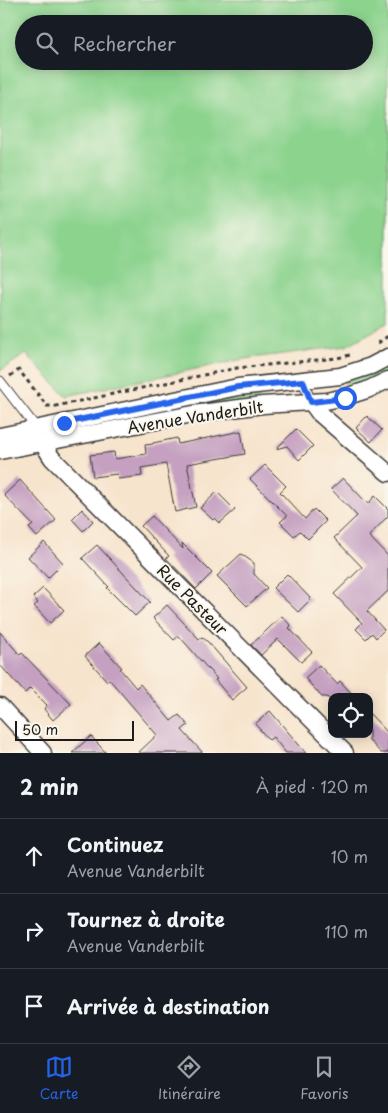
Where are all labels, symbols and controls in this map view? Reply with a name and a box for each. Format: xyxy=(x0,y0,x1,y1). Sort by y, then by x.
search box xyxy=(15,15,373,70)
icon: search xyxy=(33,29,61,57)
text: Rechercher xyxy=(73,29,176,57)
route start xyxy=(334,387,357,410)
street label: Avenue Vanderbilt xyxy=(125,393,265,439)
route end xyxy=(53,412,76,435)
street label: Rue Pasteur xyxy=(152,558,234,640)
map controls xyxy=(328,693,373,738)
button: locate xyxy=(328,693,373,738)
scale bar xyxy=(15,718,134,741)
text: 50 m xyxy=(22,719,58,740)
text: 2 min xyxy=(20,770,79,802)
text: À pied · 120 m xyxy=(256,774,368,798)
text: Continuez xyxy=(67,830,164,858)
icon: ahead xyxy=(20,842,48,870)
text: 10 m xyxy=(331,844,368,868)
text: Avenue Vanderbilt xyxy=(67,858,205,882)
text: Tournez à droite xyxy=(67,905,225,933)
icon: right xyxy=(20,917,48,945)
text: 110 m xyxy=(325,919,368,943)
text: Avenue Vanderbilt xyxy=(67,933,205,957)
icon: arrive xyxy=(20,992,48,1020)
text: Arrivée à destination xyxy=(67,992,270,1020)
tab: Carte xyxy=(40,1053,79,1104)
tab: Itinéraire xyxy=(158,1053,221,1104)
tab: Favoris xyxy=(300,1053,348,1104)

